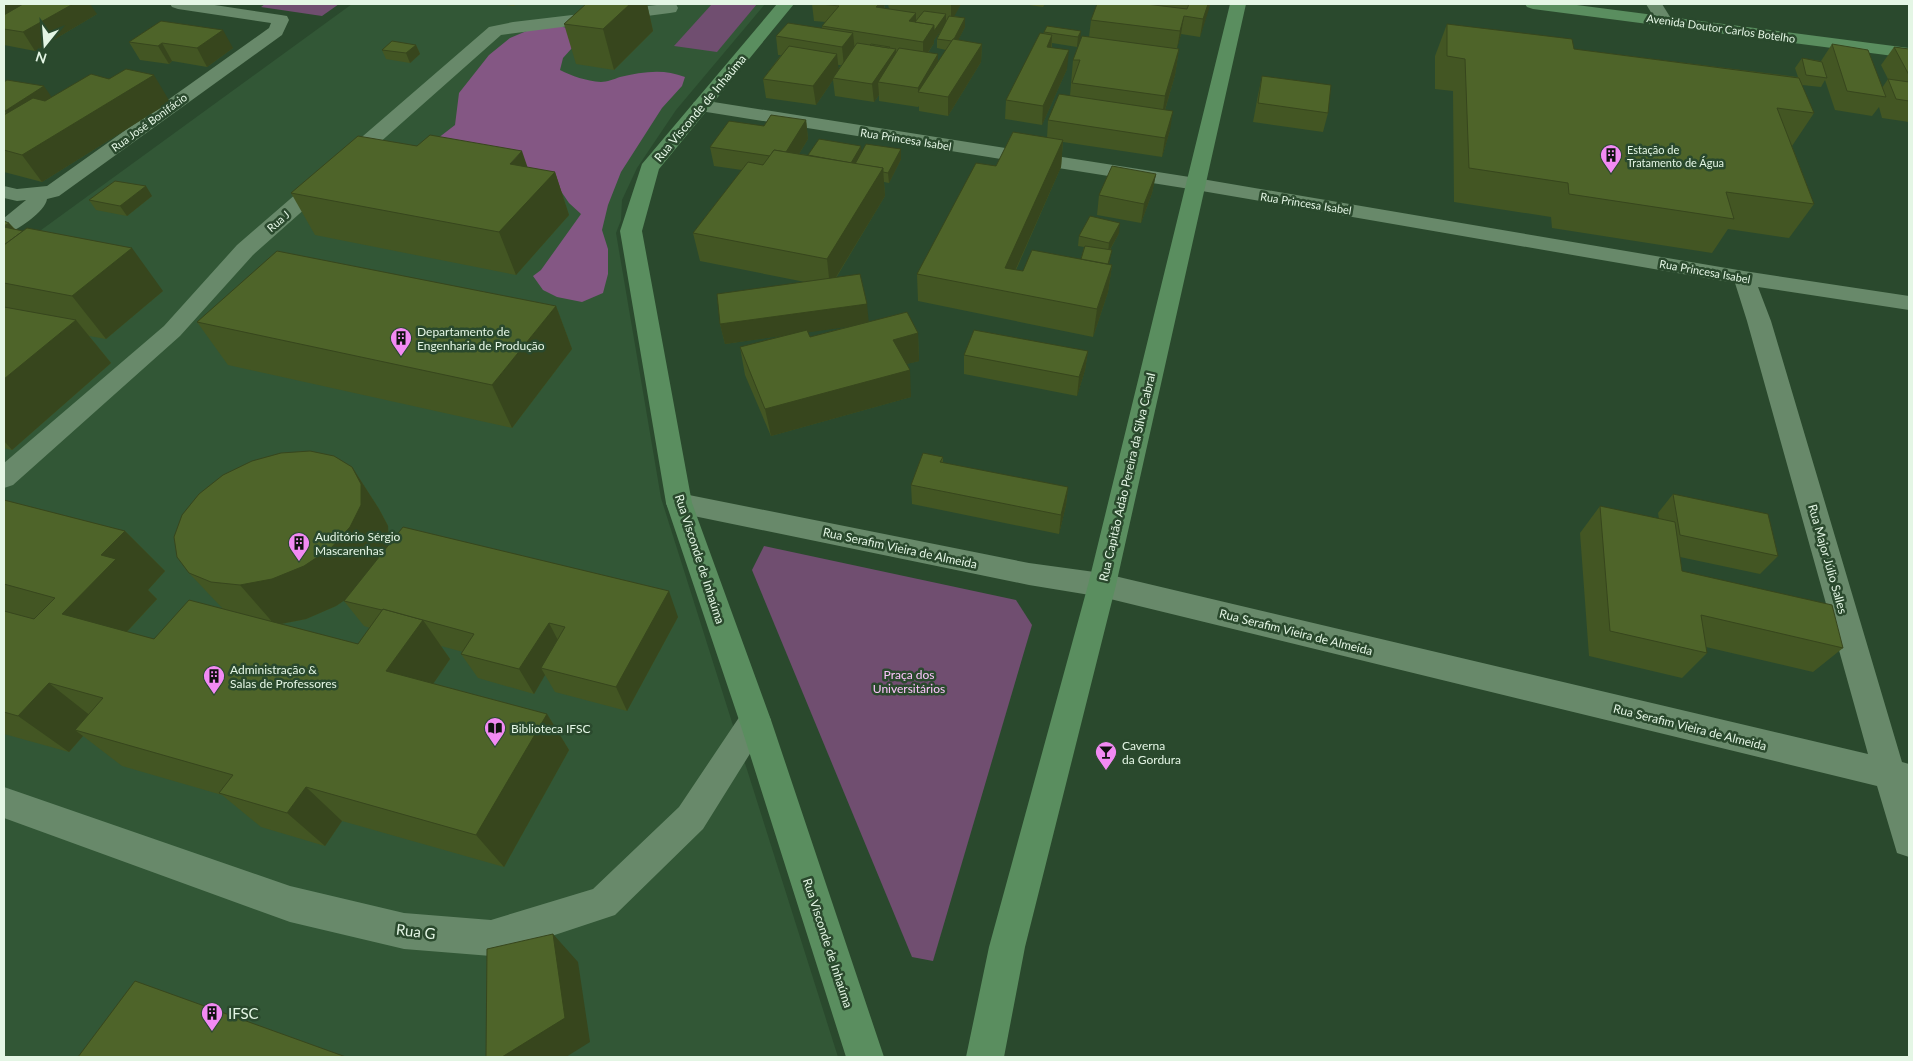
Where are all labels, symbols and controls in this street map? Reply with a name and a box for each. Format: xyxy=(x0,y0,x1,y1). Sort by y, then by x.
street label: Avenida Doutor Carlos Botelho xyxy=(1646,11,1796,45)
north arrow xyxy=(20,20,70,70)
text: N xyxy=(33,48,49,68)
street label: Rua Visconde de Inhaúma xyxy=(651,51,749,165)
street label: Rua José Bonifácio xyxy=(109,90,189,154)
street label: Rua Princesa Isabel xyxy=(860,125,952,153)
building icon: Estação de Tratamento de Água xyxy=(1599,143,1623,174)
place label: Estação de Tratamento de Água xyxy=(1627,143,1724,169)
street label: Rua Princesa Isabel xyxy=(1260,189,1352,217)
street label: Rua J xyxy=(264,208,292,234)
street label: Rua Princesa Isabel xyxy=(1659,257,1751,285)
place label: Departamento de Engenharia de Produção xyxy=(417,324,545,353)
building icon: Departamento de Engenharia de Produção xyxy=(389,326,413,357)
street label: Rua Capitão Adão Pereira da Silva Cabral xyxy=(1096,371,1158,583)
street label: Rua Visconde de Inhaúma xyxy=(672,492,728,626)
street label: Rua Major Júlio Salles xyxy=(1805,503,1851,615)
street label: Rua Serafim Vieira de Almeida xyxy=(822,524,979,572)
place label: Auditório Sérgio Mascarenhas xyxy=(315,529,401,558)
building icon: Auditório Sérgio Mascarenhas xyxy=(287,531,311,562)
street label: Rua Serafim Vieira de Almeida xyxy=(1218,606,1374,658)
place label: Administração & Salas de Professores xyxy=(230,662,337,691)
building icon: Administração & Salas de Professores xyxy=(202,664,226,695)
park label: Praça dos Universitários xyxy=(873,667,945,696)
street label: Rua Serafim Vieira de Almeida xyxy=(1612,701,1768,753)
library icon: Biblioteca IFSC xyxy=(483,716,507,747)
place label: Biblioteca IFSC xyxy=(511,721,591,736)
place label: Caverna da Gordura xyxy=(1122,738,1181,767)
bar icon: Caverna da Gordura xyxy=(1094,740,1118,771)
street label: Rua Visconde de Inhaúma xyxy=(800,876,856,1010)
street label: Rua G xyxy=(395,920,437,942)
building icon: IFSC xyxy=(200,1001,224,1032)
place label: IFSC xyxy=(228,1004,259,1022)

